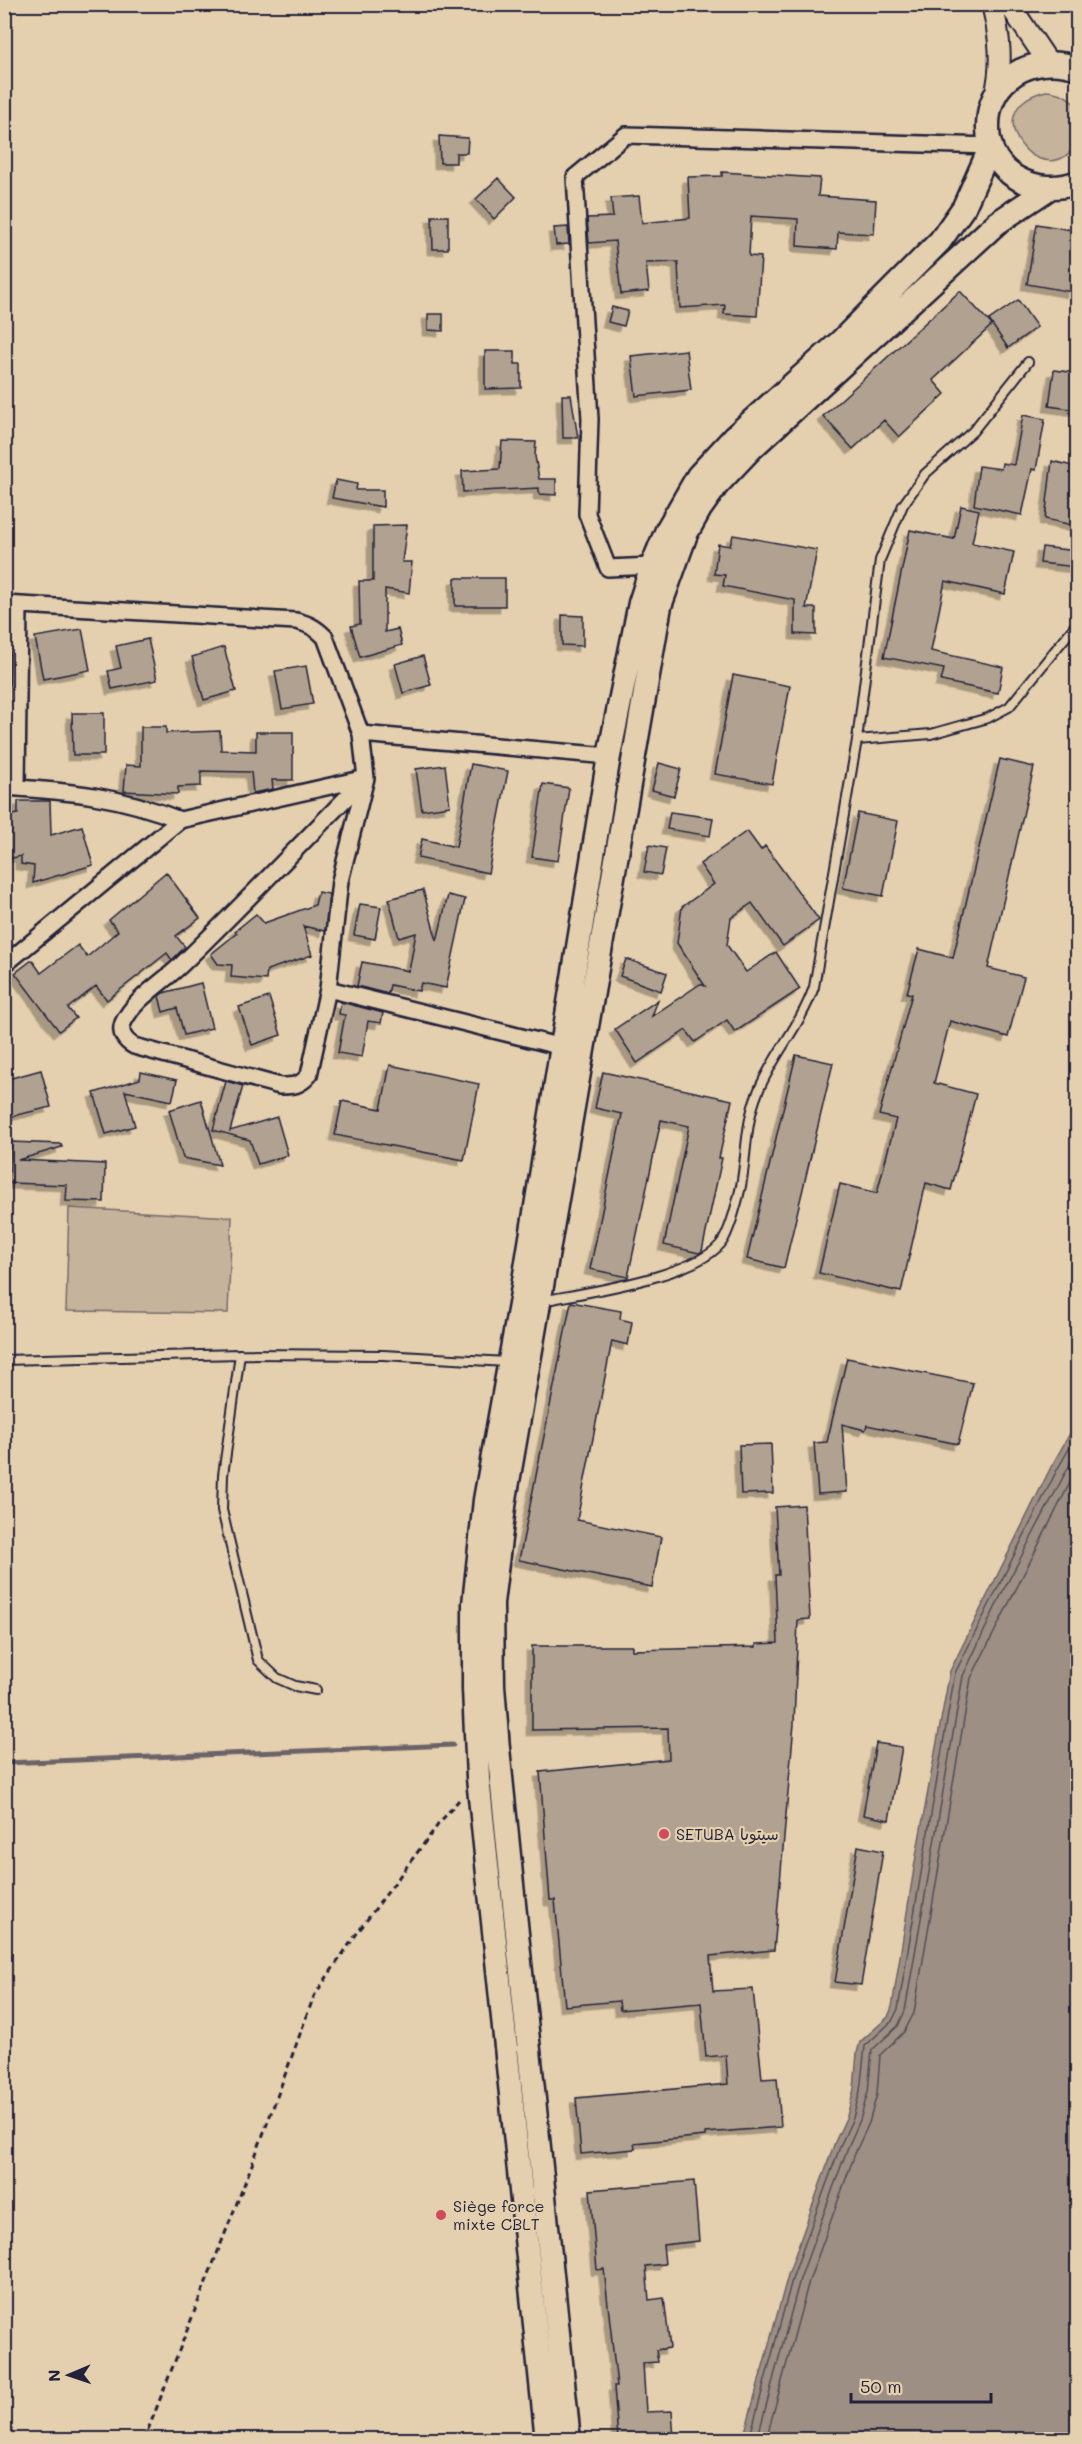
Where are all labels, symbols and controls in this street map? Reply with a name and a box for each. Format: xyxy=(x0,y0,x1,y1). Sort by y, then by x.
place label: SETUBA سيتوبا xyxy=(676,1823,779,1845)
marker: SETUBA سيتوبا xyxy=(657,1827,671,1841)
place label: Siège force mixte CBLT xyxy=(453,2195,545,2234)
marker: Siège force mixte CBLT xyxy=(434,2208,448,2222)
north arrow xyxy=(39,2345,99,2405)
scale bar xyxy=(851,2366,990,2404)
text: N xyxy=(43,2369,64,2382)
text: 50 m xyxy=(860,2374,902,2398)

